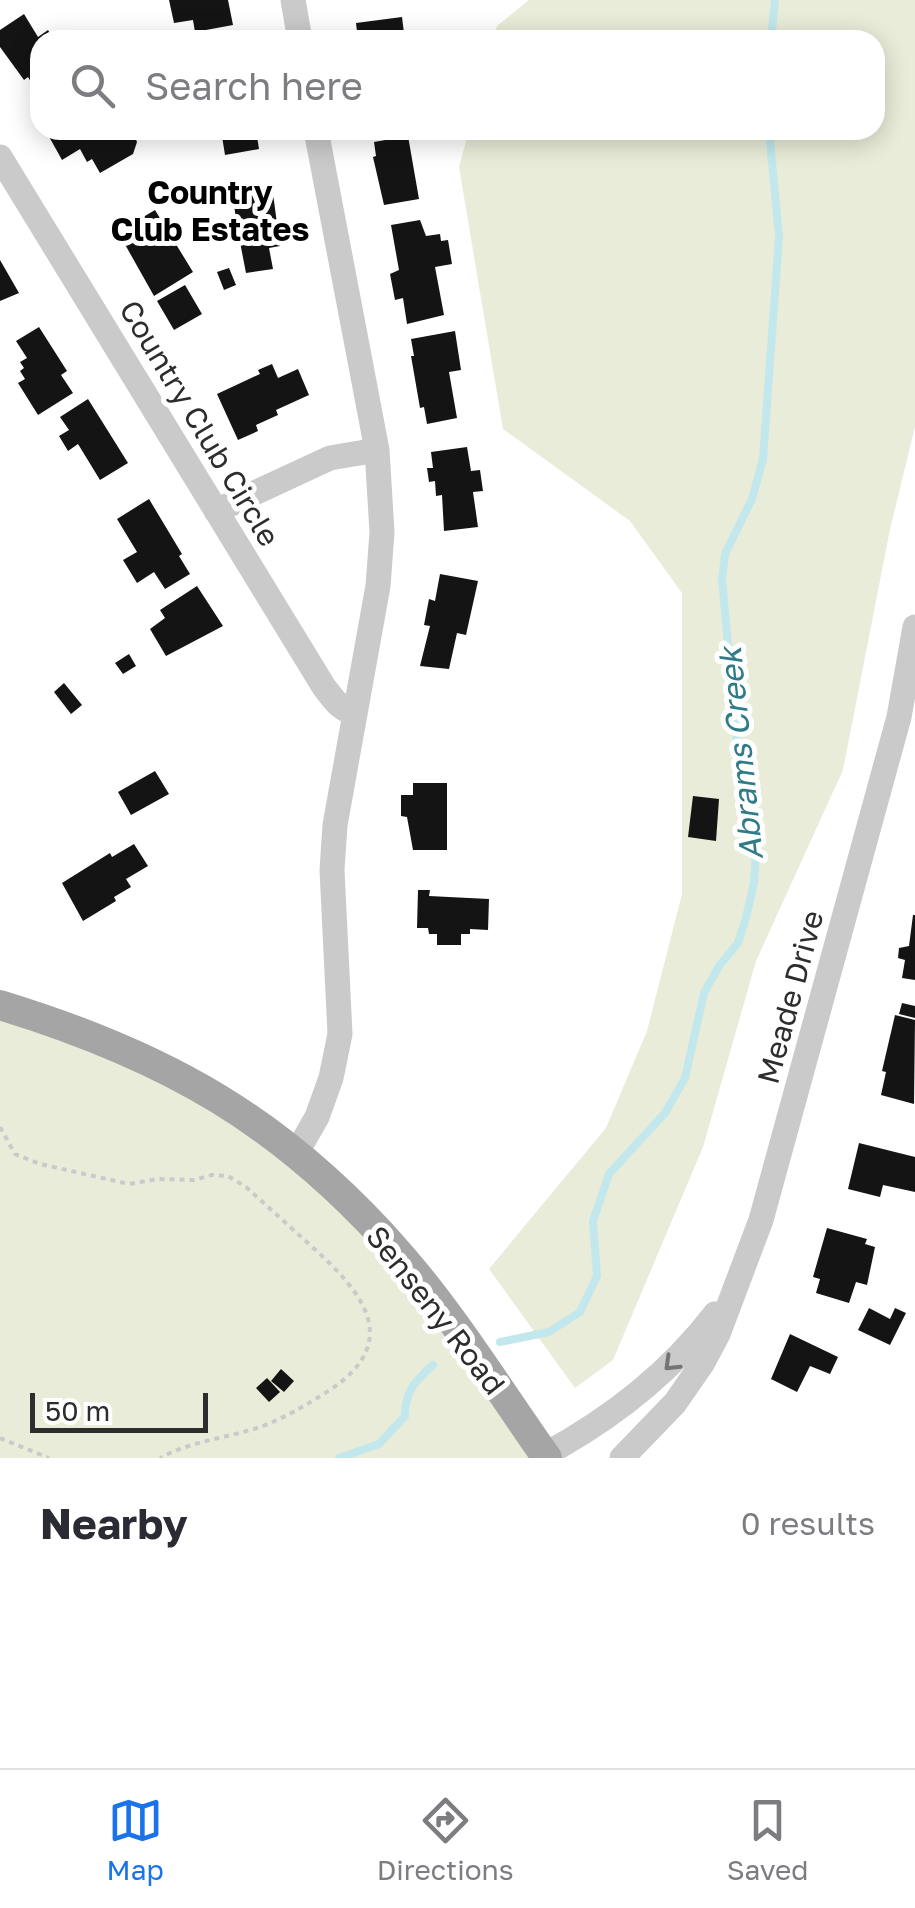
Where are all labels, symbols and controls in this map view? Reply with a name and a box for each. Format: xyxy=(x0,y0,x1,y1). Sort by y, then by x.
search box xyxy=(30,30,885,140)
icon: search xyxy=(65,58,120,113)
text: Search here xyxy=(145,63,363,108)
district label: Country Club Estates xyxy=(111,173,309,248)
street label: Country Club Circle xyxy=(112,293,288,553)
water label: Abrams Creek xyxy=(710,643,770,862)
street label: Meade Drive xyxy=(750,906,830,1088)
street label: Senseny Road xyxy=(359,1219,513,1401)
one-way arrow xyxy=(664,1352,683,1370)
scale bar xyxy=(30,1388,208,1432)
text: 50 m xyxy=(45,1394,110,1427)
text: Nearby xyxy=(40,1498,188,1548)
text: 0 results xyxy=(741,1504,875,1542)
tab: Map xyxy=(107,1793,164,1886)
tab: Directions xyxy=(377,1793,514,1886)
tab: Saved xyxy=(727,1793,808,1886)

